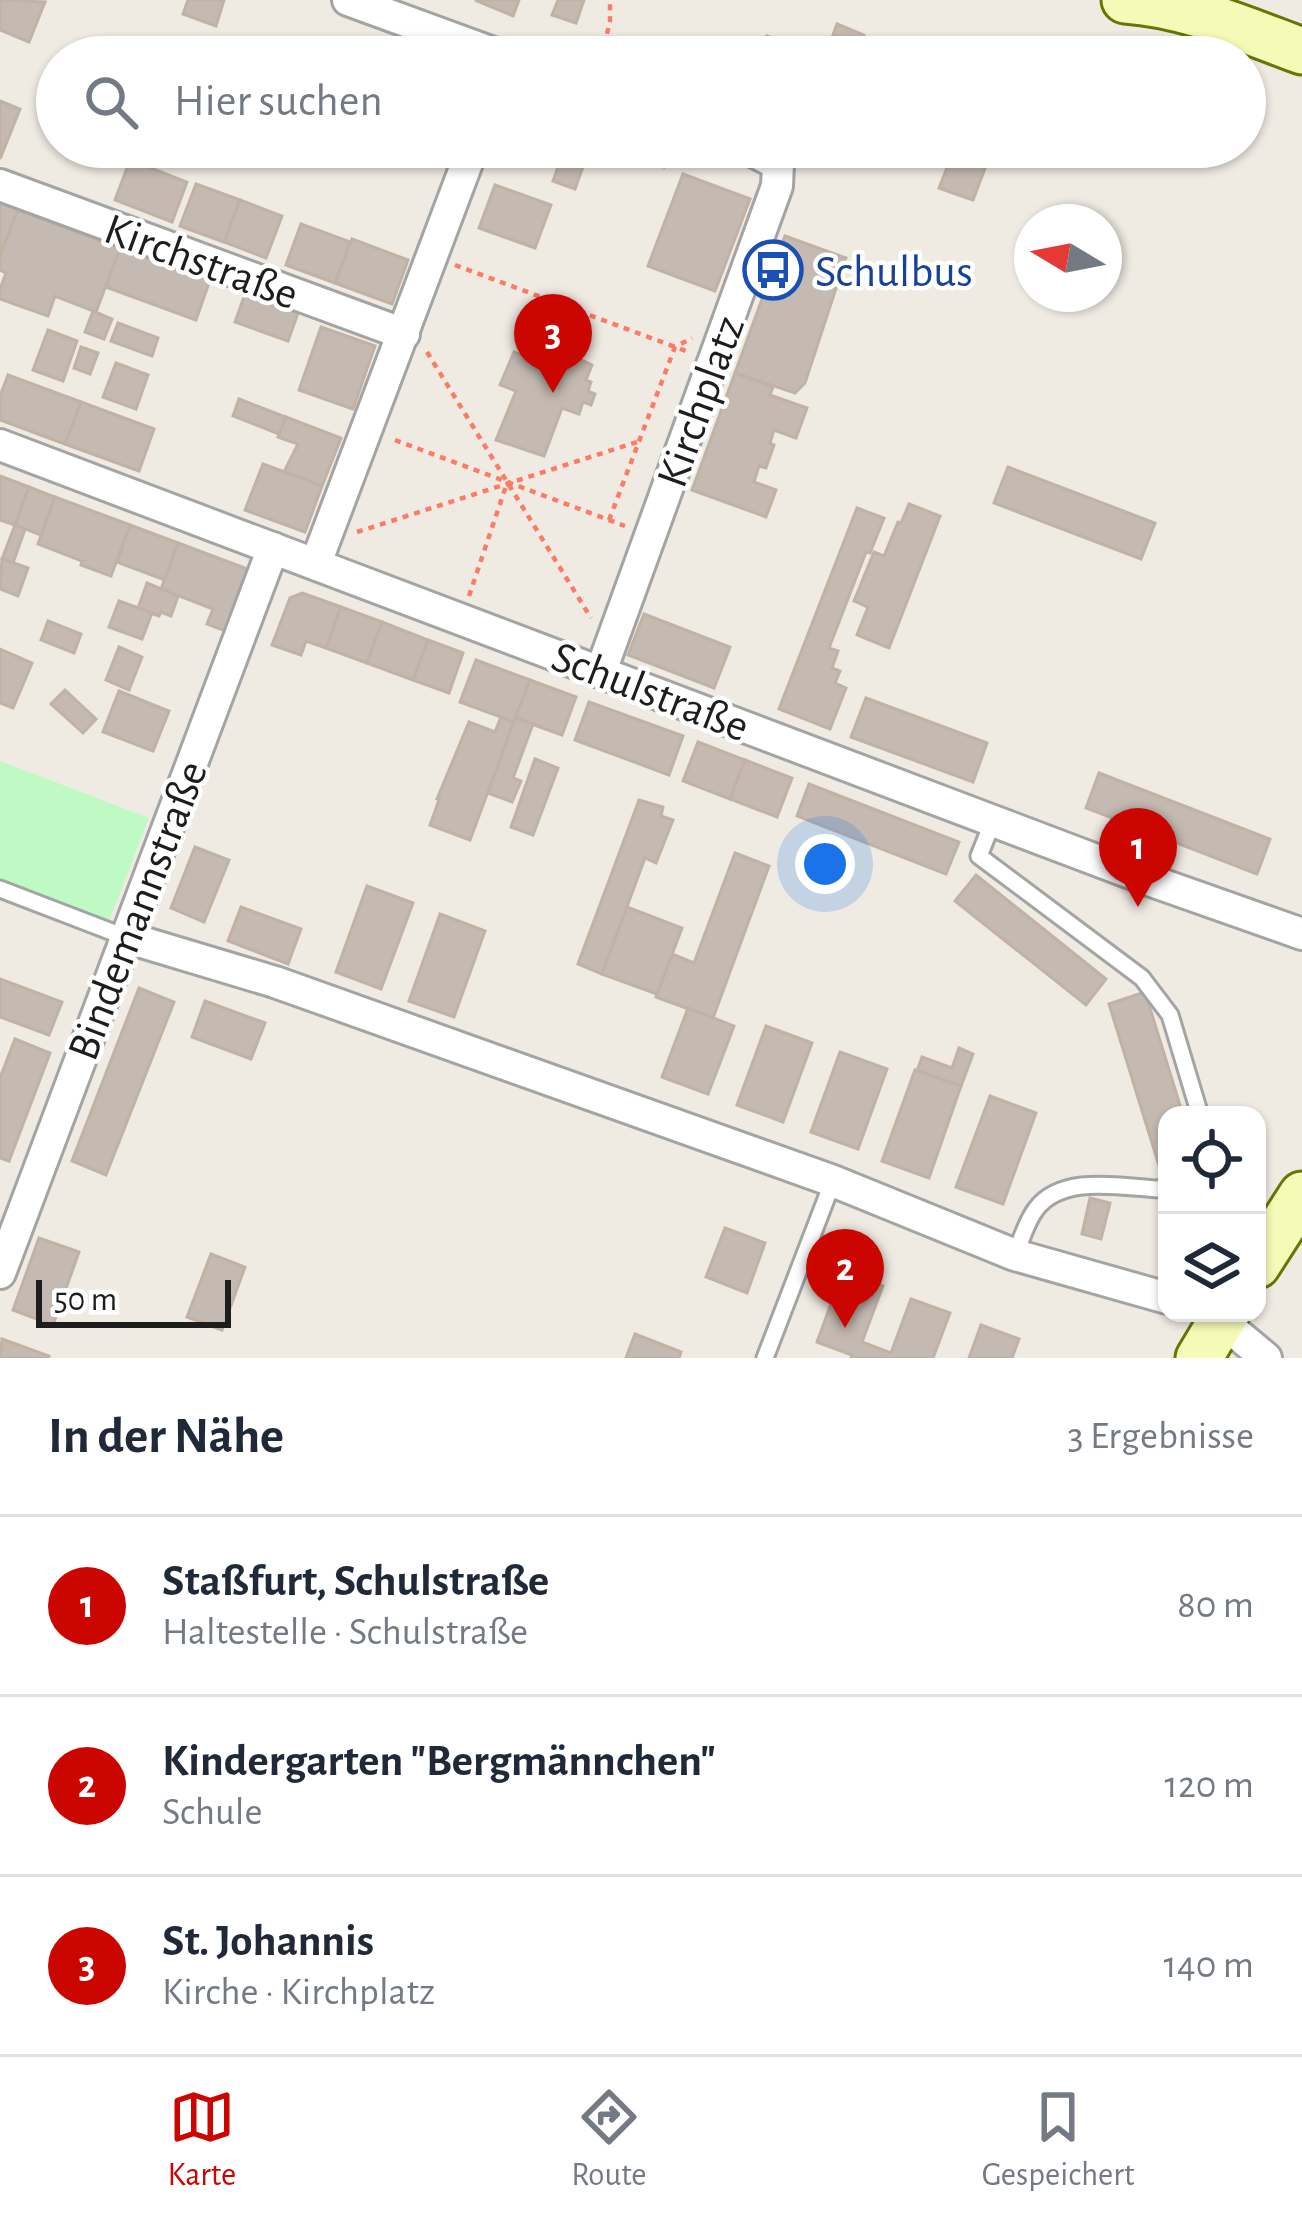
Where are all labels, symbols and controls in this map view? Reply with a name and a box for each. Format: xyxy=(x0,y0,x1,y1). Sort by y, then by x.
search box xyxy=(36,36,1266,168)
icon: search xyxy=(78,69,144,135)
text: Hier suchen xyxy=(174,79,383,124)
north arrow xyxy=(1014,204,1122,312)
street label: Kirchstraße xyxy=(98,207,304,318)
bus stop icon: Schulbus xyxy=(742,239,804,301)
place label: Schulbus xyxy=(815,250,973,295)
pin: 3 xyxy=(514,294,592,393)
street label: Kirchplatz xyxy=(650,310,753,493)
street label: Schulstraße xyxy=(546,634,755,750)
street label: Bindemannstraße xyxy=(61,755,216,1067)
pin: 1 xyxy=(1099,808,1177,907)
your location xyxy=(795,834,855,894)
map controls xyxy=(1158,1106,1266,1322)
button: locate xyxy=(1158,1106,1266,1214)
button: layers xyxy=(1158,1214,1266,1322)
pin: 2 xyxy=(806,1229,884,1328)
scale bar xyxy=(36,1274,231,1327)
text: 50 m xyxy=(54,1284,117,1317)
text: In der Nähe xyxy=(48,1411,284,1462)
text: 3 Ergebnisse xyxy=(1067,1417,1254,1456)
text: Staßfurt, Schulstraße xyxy=(162,1559,549,1604)
text: 1 xyxy=(80,1586,94,1625)
text: 80 m xyxy=(1177,1586,1254,1625)
text: Haltestelle · Schulstraße xyxy=(162,1613,528,1652)
text: Kindergarten "Bergmännchen" xyxy=(162,1739,716,1784)
text: 2 xyxy=(78,1766,96,1805)
text: 120 m xyxy=(1165,1766,1254,1805)
text: Schule xyxy=(162,1793,262,1832)
text: St. Johannis xyxy=(162,1919,374,1964)
text: 3 xyxy=(79,1946,95,1985)
text: 140 m xyxy=(1164,1946,1254,1985)
text: Kirche · Kirchplatz xyxy=(162,1973,435,2012)
tab: Karte xyxy=(168,2084,236,2196)
tab: Route xyxy=(571,2084,647,2196)
tab: Gespeichert xyxy=(982,2084,1134,2196)

